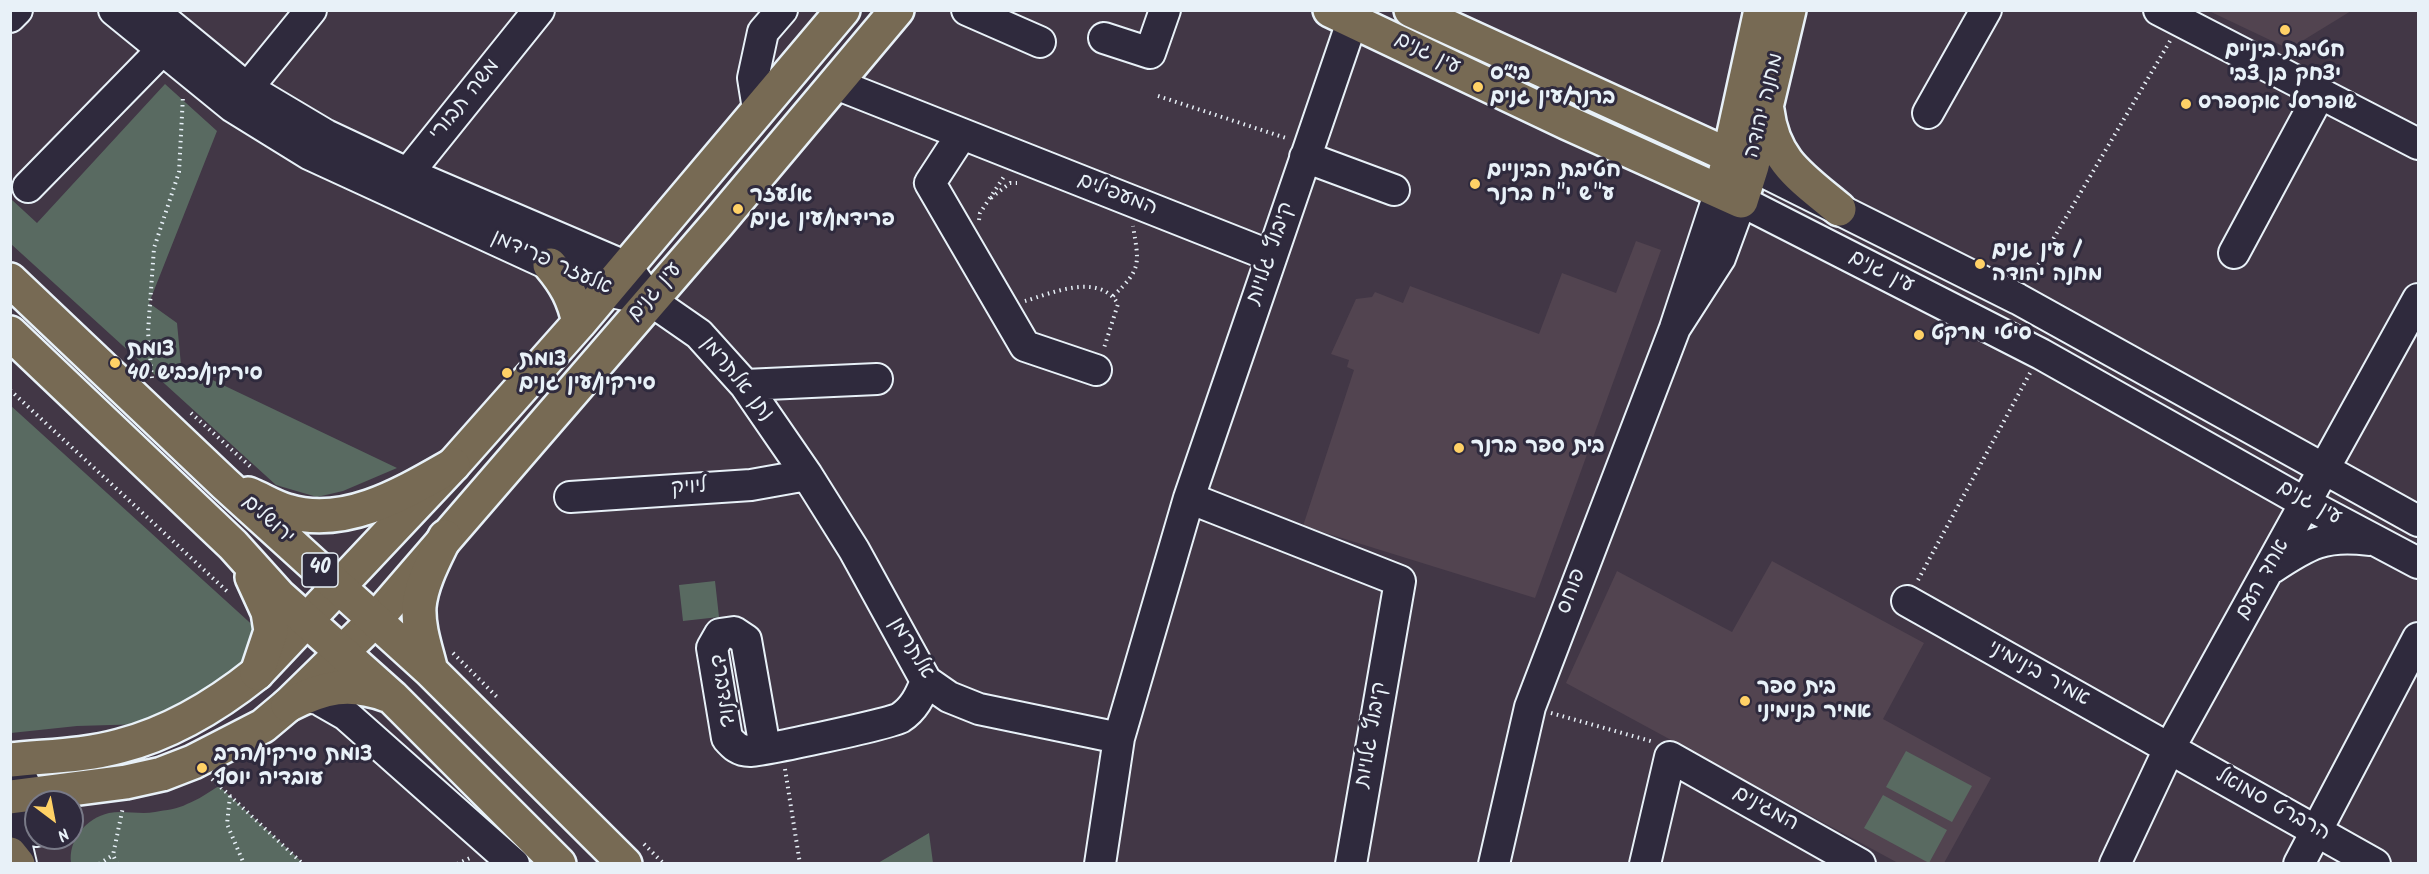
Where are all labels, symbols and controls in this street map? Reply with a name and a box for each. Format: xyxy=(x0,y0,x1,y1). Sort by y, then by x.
marker: חטיבת ביניים יצחק בן צבי xyxy=(2278,23,2292,37)
street label: עין גנים xyxy=(1390,28,1464,82)
place label: חטיבת ביניים יצחק בן צבי xyxy=(2225,39,2345,89)
street label: מחנה יהודה xyxy=(1741,51,1791,161)
street label: משה תבורי xyxy=(425,55,507,147)
place label: בי״ס ברנר/עין גנים xyxy=(1490,62,1616,112)
marker: בי״ס ברנר/עין גנים xyxy=(1471,80,1485,94)
place label: שופרסל אקספרס xyxy=(2198,91,2357,117)
marker: שופרסל אקספרס xyxy=(2179,97,2193,111)
place label: חטיבת הביניים ע"ש י"ח ברנר xyxy=(1487,159,1621,209)
street label: המעפילים xyxy=(1073,169,1161,223)
marker: חטיבת הביניים ע"ש י"ח ברנר xyxy=(1468,177,1482,191)
place label: אלעזר פרידמן/עין גנים xyxy=(750,184,895,234)
street label: קיבוץ גלויות xyxy=(1243,199,1301,309)
marker: אלעזר פרידמן/עין גנים xyxy=(731,202,745,216)
street label: אלעזר פרידמן xyxy=(487,226,615,302)
place label: עין גנים / מחנה יהודה xyxy=(1992,239,2102,289)
street label: עין גנים xyxy=(1844,246,1918,300)
marker: עין גנים / מחנה יהודה xyxy=(1973,257,1987,271)
street label: עין גנים xyxy=(624,258,688,328)
place label: סיטי מרקט xyxy=(1931,322,2032,348)
marker: סיטי מרקט xyxy=(1912,328,1926,342)
street label: נתן אלתרמן xyxy=(694,333,778,427)
place label: צומת סירקין/כביש 40 xyxy=(127,338,263,388)
place label: צומת סירקין/עין גנים xyxy=(519,348,656,398)
marker: צומת סירקין/כביש 40 xyxy=(108,356,122,370)
marker: צומת סירקין/עין גנים xyxy=(500,366,514,380)
place label: בית ספר ברנר xyxy=(1471,435,1605,461)
marker: בית ספר ברנר xyxy=(1452,441,1466,455)
street label: ליויק xyxy=(670,475,708,503)
street label: עין גנים xyxy=(2272,476,2346,532)
street label: ירושלים xyxy=(236,491,298,551)
street label: אחד העם xyxy=(2232,535,2296,625)
road number: 40 xyxy=(302,553,338,587)
street label: פוחס xyxy=(1553,566,1593,618)
street label: אלתרמן xyxy=(882,614,938,684)
street label: אמיר בינימיני xyxy=(1982,637,2094,713)
street label: גולדברג xyxy=(703,653,739,729)
place label: בית ספר אמיר בנימיני xyxy=(1757,676,1871,726)
street label: קיבוץ גלויות xyxy=(1351,680,1395,790)
marker: בית ספר אמיר בנימיני xyxy=(1738,694,1752,708)
place label: צומת סירקין/הרב עובדיה יוסף xyxy=(214,743,373,793)
marker: צומת סירקין/הרב עובדיה יוסף xyxy=(195,761,209,775)
street label: הרברט סמואל xyxy=(2210,764,2334,848)
street label: המגינים xyxy=(1728,782,1802,838)
north arrow xyxy=(24,790,84,850)
text: N xyxy=(52,821,74,847)

